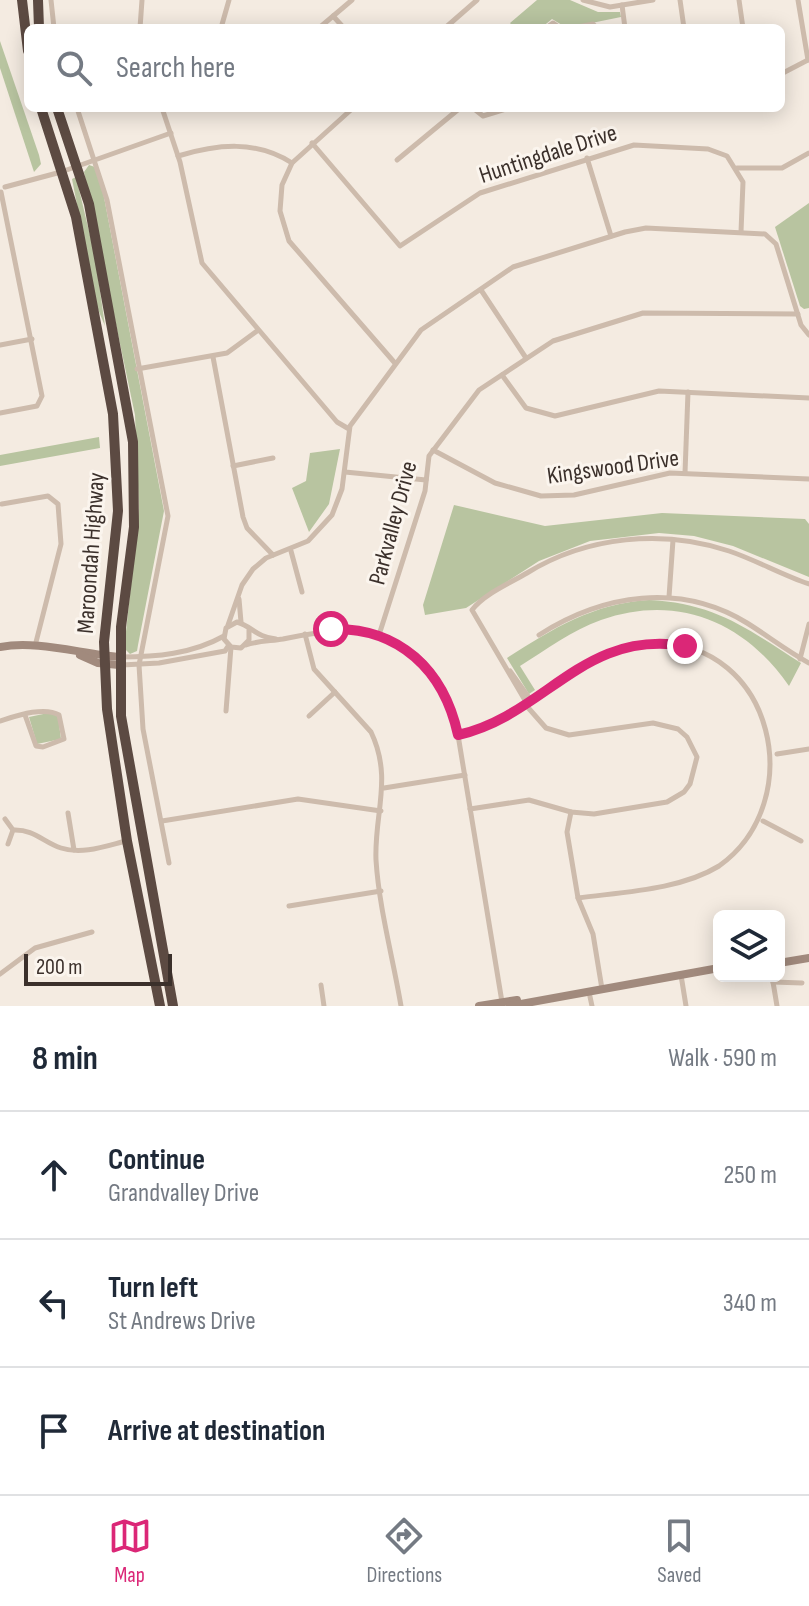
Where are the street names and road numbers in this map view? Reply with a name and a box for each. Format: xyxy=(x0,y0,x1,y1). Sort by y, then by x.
street label: Huntingdale Drive xyxy=(475,118,621,190)
street label: Kingswood Drive xyxy=(545,443,681,491)
street label: Parkvalley Drive xyxy=(363,458,423,588)
street label: Maroondah Highway xyxy=(71,471,111,635)

